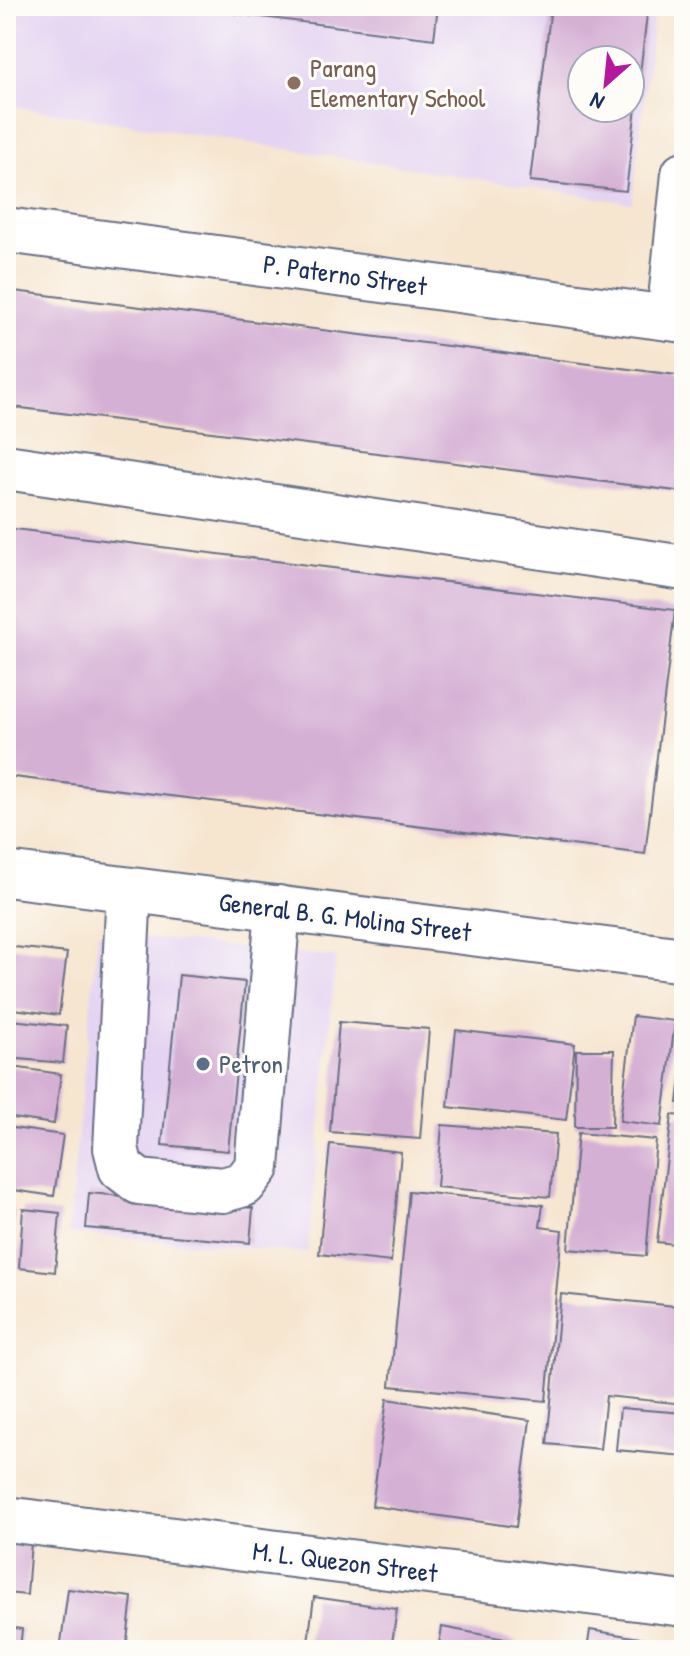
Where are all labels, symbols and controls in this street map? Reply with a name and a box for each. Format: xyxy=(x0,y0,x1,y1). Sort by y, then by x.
north arrow xyxy=(566,44,646,124)
place label: Parang Elementary School xyxy=(310,50,486,115)
marker: Parang Elementary School xyxy=(285,74,303,92)
text: N xyxy=(585,86,609,118)
street label: P. Paterno Street xyxy=(261,246,430,303)
street label: General B. G. Molina Street xyxy=(217,884,474,949)
place label: Petron xyxy=(219,1046,283,1081)
marker: Petron xyxy=(194,1055,212,1073)
street label: M. L. Quezon Street xyxy=(251,1533,440,1590)

